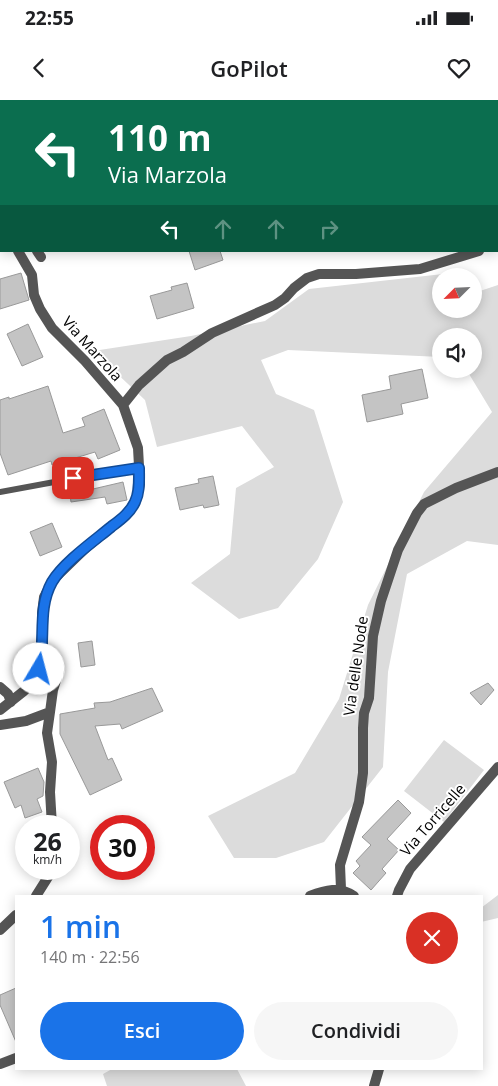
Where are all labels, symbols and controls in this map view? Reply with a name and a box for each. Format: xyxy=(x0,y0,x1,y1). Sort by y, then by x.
text: 22:55 xyxy=(25,5,74,31)
text: GoPilot xyxy=(210,53,288,83)
icon: back xyxy=(25,54,53,82)
icon: heart xyxy=(445,54,473,82)
text: 110 m xyxy=(108,114,212,161)
icon: left xyxy=(25,120,90,185)
text: Via Marzola xyxy=(108,159,227,189)
icon: left xyxy=(156,215,184,243)
icon: ahead xyxy=(209,215,237,243)
icon: ahead xyxy=(262,215,290,243)
icon: right xyxy=(315,215,343,243)
north arrow xyxy=(432,268,482,318)
map controls xyxy=(432,268,482,378)
street label: Via Marzola xyxy=(58,312,127,385)
button: sound xyxy=(432,328,482,378)
pin xyxy=(52,457,94,499)
icon: arrive xyxy=(59,464,87,492)
street label: Via delle Node xyxy=(338,615,372,717)
position arrow xyxy=(12,642,64,694)
street label: Via Torricelle xyxy=(395,779,469,860)
speed limit sign: 30 xyxy=(90,815,155,880)
text: 26 xyxy=(33,824,62,858)
text: km/h xyxy=(33,851,62,868)
text: 1 min xyxy=(40,906,121,947)
button: close xyxy=(406,912,458,964)
text: 140 m · 22:56 xyxy=(40,946,140,968)
button: Esci xyxy=(40,1002,244,1060)
button: Condividi xyxy=(254,1002,458,1060)

